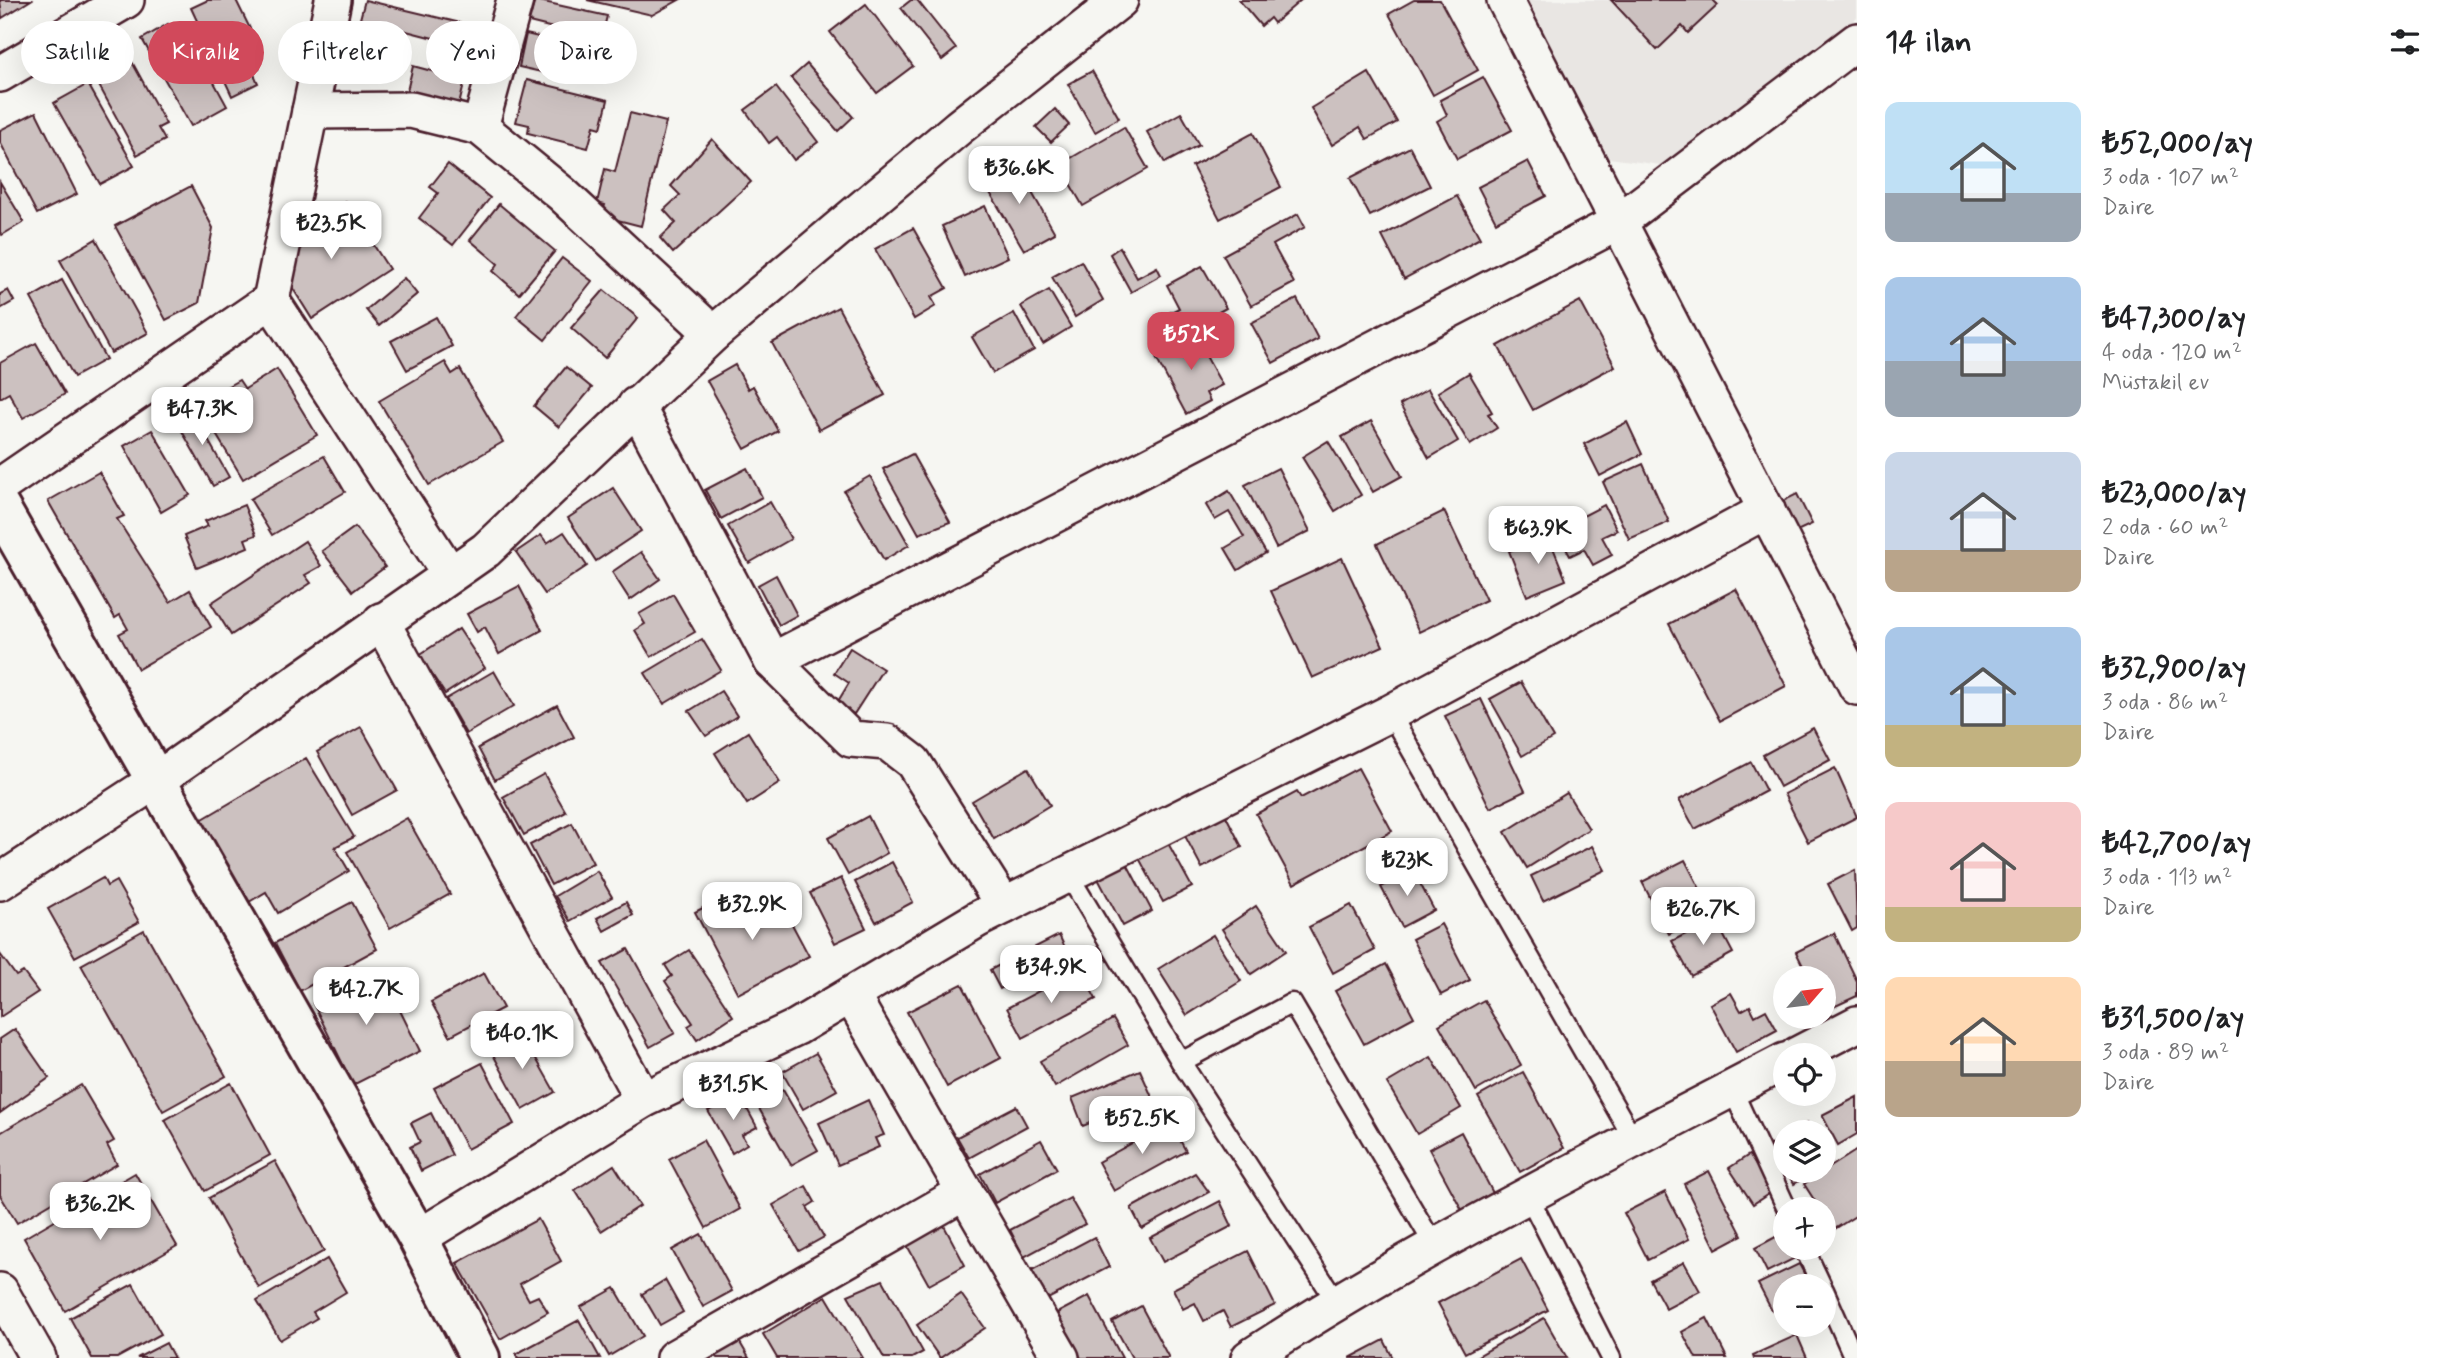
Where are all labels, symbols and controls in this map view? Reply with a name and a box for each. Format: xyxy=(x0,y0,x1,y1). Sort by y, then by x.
chip: Satılık xyxy=(21,21,134,84)
chip: Kiralık xyxy=(148,21,264,84)
chip: Filtreler xyxy=(278,21,412,84)
chip: Yeni xyxy=(426,21,520,84)
chip: Daire xyxy=(534,21,637,84)
text: 14 ilan xyxy=(1885,23,1972,62)
icon: filters xyxy=(2386,23,2424,61)
text: ₺52,000/ay xyxy=(2102,124,2253,163)
icon: home xyxy=(1941,130,2025,214)
pin: ₺36.6K xyxy=(962,146,1076,206)
text: ₺36.6K xyxy=(984,154,1054,184)
text: 3 oda · 107 m² xyxy=(2102,163,2239,193)
text: Daire xyxy=(2102,193,2154,223)
pin: ₺23.5K xyxy=(274,202,388,261)
text: ₺23.5K xyxy=(297,209,365,239)
text: ₺47,300/ay xyxy=(2102,299,2246,338)
icon: home xyxy=(1941,305,2025,389)
pin: ₺52K xyxy=(1150,312,1232,372)
text: ₺52K xyxy=(1163,320,1219,350)
text: 4 oda · 120 m² xyxy=(2102,338,2242,368)
text: Müstakil ev xyxy=(2102,368,2209,398)
pin: ₺47.3K xyxy=(145,388,259,447)
text: ₺47.3K xyxy=(167,395,237,425)
text: ₺23,000/ay xyxy=(2102,474,2246,513)
icon: home xyxy=(1941,480,2025,564)
pin: ₺63.9K xyxy=(1481,506,1595,566)
text: 2 oda · 60 m² xyxy=(2102,513,2228,543)
text: ₺63.9K xyxy=(1505,514,1571,544)
text: Daire xyxy=(2102,543,2154,573)
text: ₺32,900/ay xyxy=(2102,649,2246,688)
icon: home xyxy=(1941,655,2025,739)
text: 3 oda · 86 m² xyxy=(2102,688,2228,718)
text: Daire xyxy=(2102,718,2154,748)
text: ₺42,700/ay xyxy=(2102,824,2251,863)
icon: home xyxy=(1941,830,2025,914)
pin: ₺23K xyxy=(1366,838,1448,898)
text: ₺23K xyxy=(1382,846,1432,876)
text: 3 oda · 113 m² xyxy=(2102,863,2232,893)
pin: ₺32.9K xyxy=(695,883,809,942)
pin: ₺26.7K xyxy=(1646,888,1760,947)
text: ₺32.9K xyxy=(718,890,786,920)
text: Daire xyxy=(2102,893,2154,923)
text: ₺26.7K xyxy=(1667,895,1739,925)
pin: ₺34.9K xyxy=(994,946,1108,1005)
text: ₺34.9K xyxy=(1016,953,1086,983)
north arrow xyxy=(1773,966,1836,1029)
map controls xyxy=(1773,966,1836,1337)
pin: ₺42.7K xyxy=(309,968,423,1027)
text: ₺42.7K xyxy=(329,975,403,1005)
text: ₺31,500/ay xyxy=(2102,999,2244,1038)
icon: home xyxy=(1941,1005,2025,1089)
pin: ₺40.1K xyxy=(465,1012,579,1071)
text: ₺40.1K xyxy=(487,1019,557,1049)
text: 3 oda · 89 m² xyxy=(2102,1038,2229,1068)
button: locate xyxy=(1773,1043,1836,1106)
pin: ₺31.5K xyxy=(676,1062,790,1122)
text: Daire xyxy=(2102,1068,2154,1098)
text: ₺31.5K xyxy=(699,1070,767,1100)
pin: ₺52.5K xyxy=(1085,1096,1199,1156)
text: ₺52.5K xyxy=(1105,1104,1179,1134)
button: layers xyxy=(1773,1120,1836,1183)
pin: ₺36.2K xyxy=(43,1182,157,1242)
text: ₺36.2K xyxy=(66,1190,134,1220)
button: + xyxy=(1773,1197,1836,1260)
button: − xyxy=(1773,1274,1836,1337)

